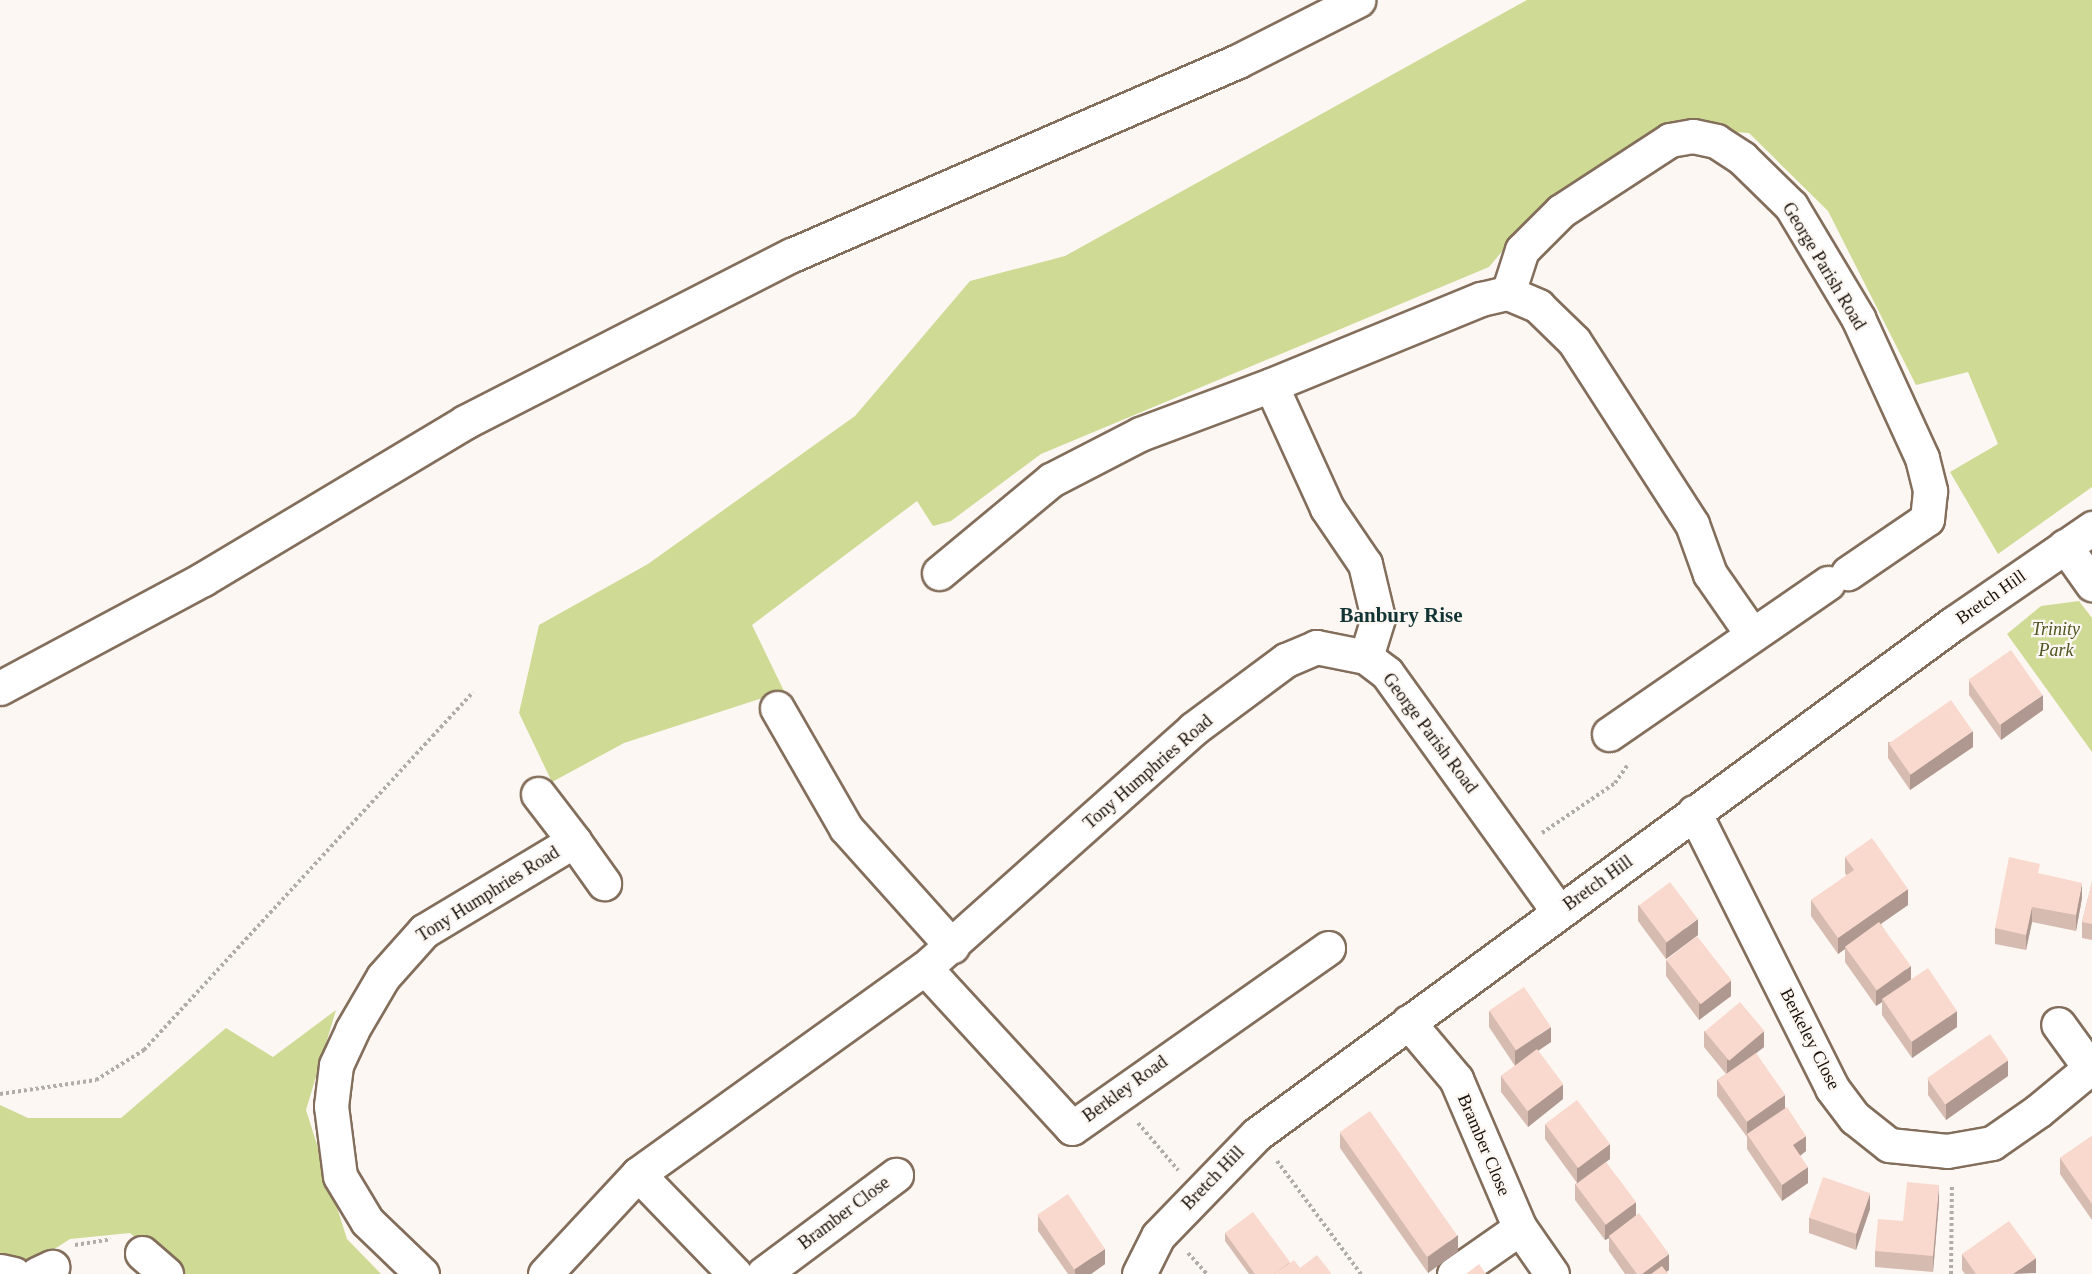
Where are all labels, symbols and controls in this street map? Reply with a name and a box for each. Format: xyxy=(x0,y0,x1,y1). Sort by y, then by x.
street label: George Parish Road xyxy=(1777,198,1871,334)
street label: Bretch Hill xyxy=(1952,565,2030,629)
district label: Banbury Rise xyxy=(1339,602,1463,628)
park label: Trinity Park xyxy=(2032,619,2080,662)
street label: George Parish Road xyxy=(1378,669,1482,797)
street label: Tony Humphries Road xyxy=(1079,710,1217,834)
street label: Tony Humphries Road xyxy=(413,841,563,947)
street label: Bretch Hill xyxy=(1559,851,1637,915)
street label: Berkeley Close xyxy=(1775,985,1845,1093)
street label: Berkley Road xyxy=(1078,1051,1172,1127)
street label: Bramber Close xyxy=(1453,1091,1515,1199)
street label: Bretch Hill xyxy=(1177,1142,1249,1214)
street label: Bramber Close xyxy=(794,1172,894,1254)

